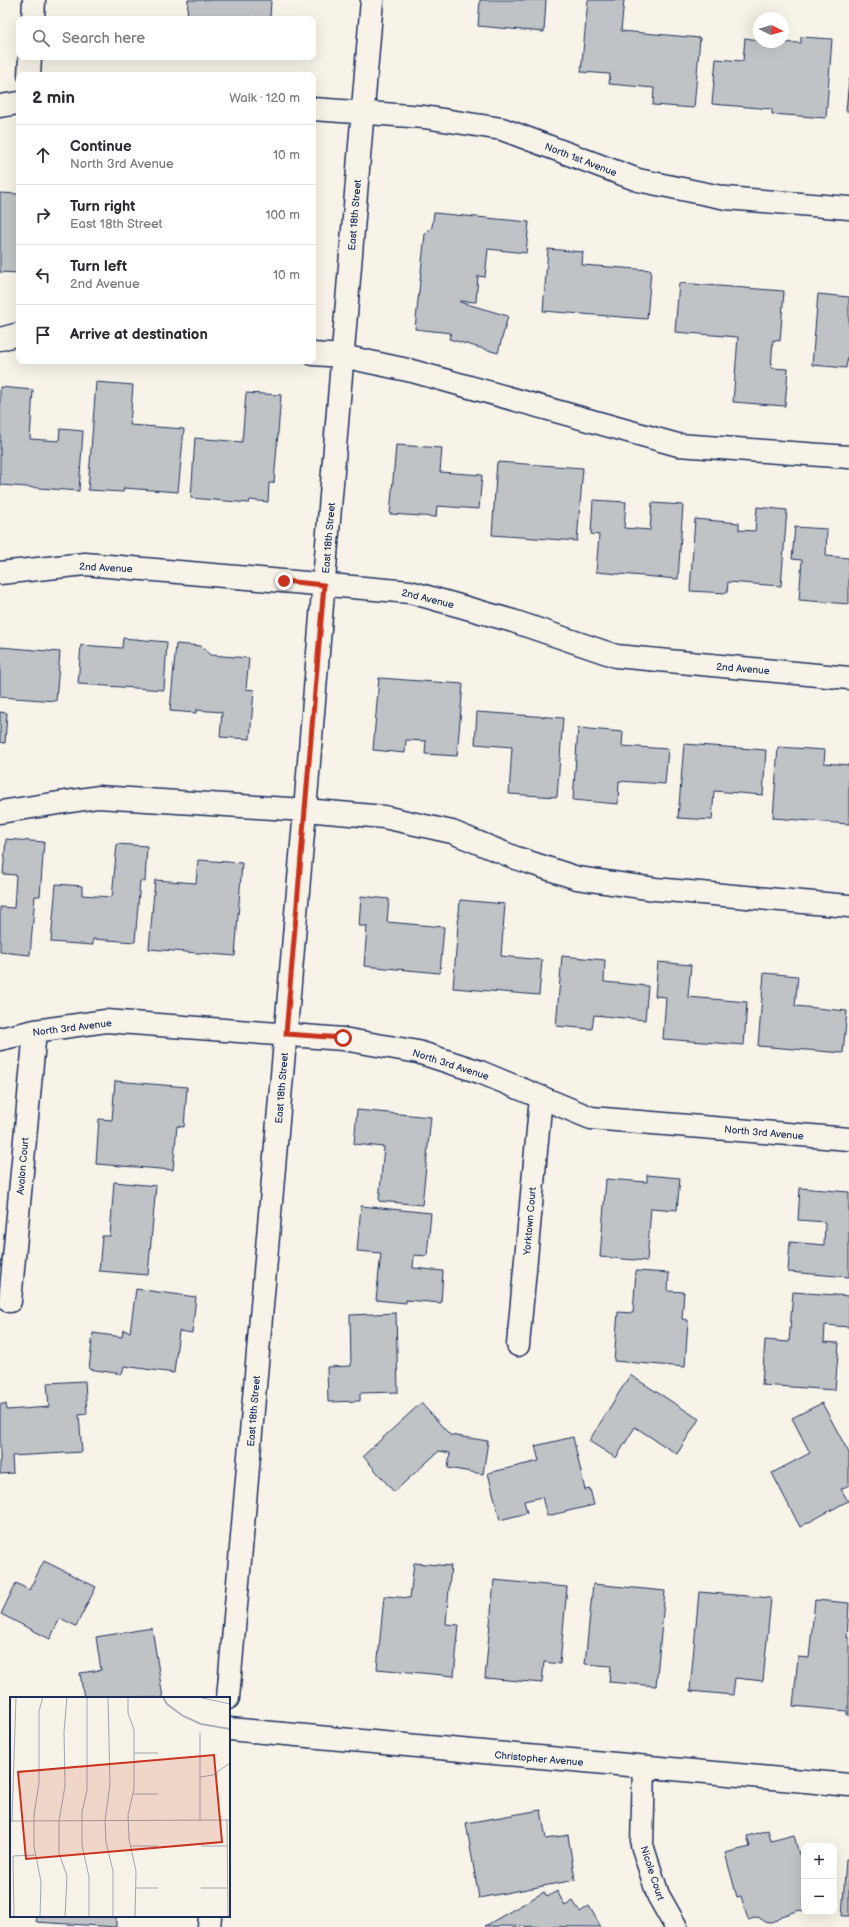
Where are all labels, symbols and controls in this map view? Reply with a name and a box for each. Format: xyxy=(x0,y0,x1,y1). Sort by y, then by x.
north arrow xyxy=(753,12,789,48)
search box xyxy=(16,16,316,60)
icon: search xyxy=(30,27,52,49)
text: Search here xyxy=(62,29,145,48)
text: 2 min xyxy=(32,88,75,108)
text: Walk · 120 m xyxy=(229,90,300,106)
text: Continue xyxy=(70,137,132,156)
street label: North 1st Avenue xyxy=(543,141,619,179)
icon: ahead xyxy=(32,144,54,166)
text: 10 m xyxy=(273,147,300,163)
text: North 3rd Avenue xyxy=(70,156,174,172)
street label: East 18th Street xyxy=(346,179,364,251)
text: Turn right xyxy=(70,197,135,216)
icon: right xyxy=(32,204,54,226)
text: 100 m xyxy=(265,207,300,223)
text: East 18th Street xyxy=(70,216,163,232)
text: Turn left xyxy=(70,257,127,276)
icon: left xyxy=(32,264,54,286)
text: 10 m xyxy=(273,267,300,283)
text: 2nd Avenue xyxy=(70,276,140,292)
icon: arrive xyxy=(32,324,54,346)
text: Arrive at destination xyxy=(70,325,208,344)
street label: East 18th Street xyxy=(320,502,338,574)
street label: 2nd Avenue xyxy=(79,561,133,575)
route end xyxy=(275,572,293,590)
street label: 2nd Avenue xyxy=(400,587,455,611)
street label: 2nd Avenue xyxy=(716,661,770,677)
street label: North 3rd Avenue xyxy=(32,1017,113,1039)
route start xyxy=(334,1029,352,1047)
street label: North 3rd Avenue xyxy=(411,1047,491,1083)
street label: East 18th Street xyxy=(273,1052,291,1124)
street label: North 3rd Avenue xyxy=(724,1124,804,1142)
street label: Avalon Court xyxy=(15,1137,31,1195)
street label: Yorktown Court xyxy=(521,1187,539,1256)
street label: East 18th Street xyxy=(245,1375,263,1447)
inset map xyxy=(10,1697,230,1917)
street label: Christopher Avenue xyxy=(494,1749,584,1769)
map controls xyxy=(801,1843,837,1915)
button: + xyxy=(801,1843,837,1879)
street label: Nicole Court xyxy=(638,1844,667,1902)
button: − xyxy=(801,1879,837,1915)

